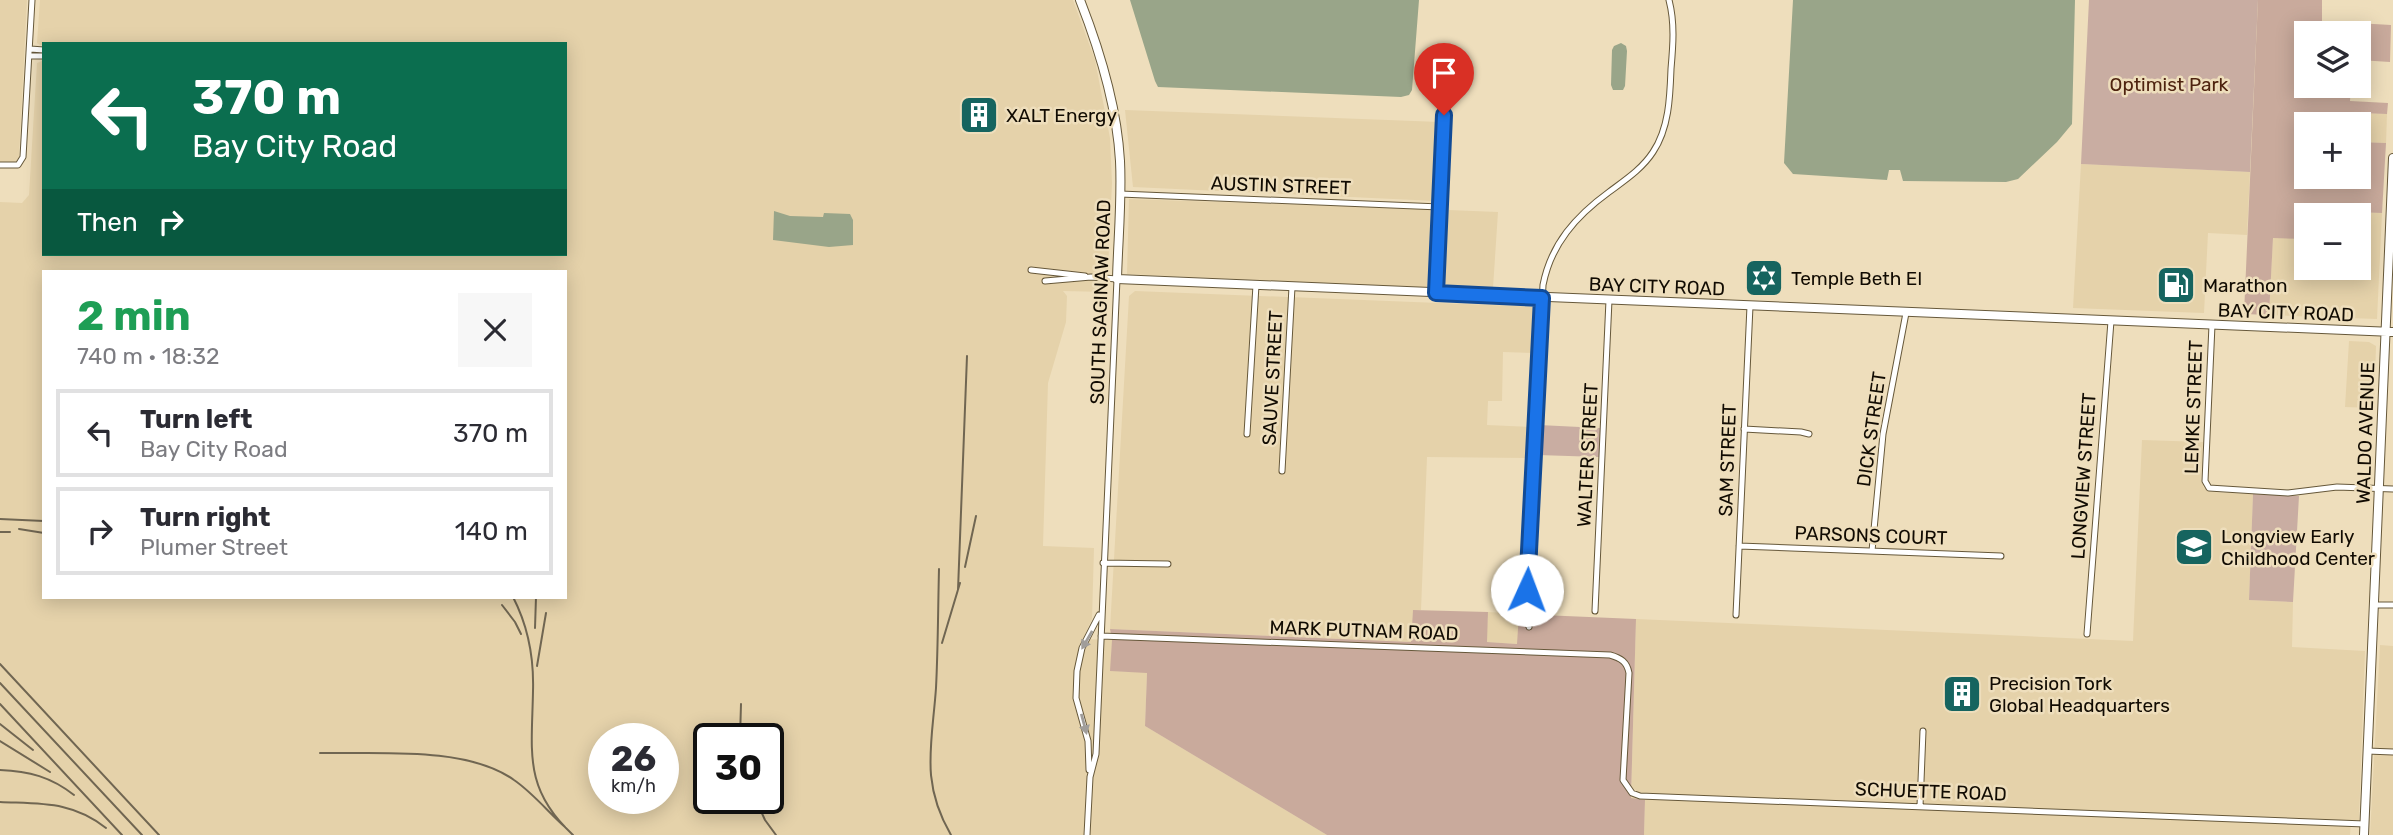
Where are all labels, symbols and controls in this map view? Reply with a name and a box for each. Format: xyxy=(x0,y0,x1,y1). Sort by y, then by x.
map controls xyxy=(2294,21,2371,280)
button: layers xyxy=(2294,21,2371,98)
pin xyxy=(1414,43,1474,115)
icon: arrive xyxy=(1425,54,1463,92)
text: 370 m xyxy=(192,68,341,126)
icon: left xyxy=(77,70,168,161)
park label: Optimist Park xyxy=(2110,73,2229,96)
building icon: XALT Energy xyxy=(958,94,1000,136)
place label: XALT Energy xyxy=(1006,104,1117,127)
button: + xyxy=(2294,112,2371,189)
text: Bay City Road xyxy=(192,127,397,165)
street label: AUSTIN STREET xyxy=(1210,172,1352,199)
street label: SOUTH SAGINAW ROAD xyxy=(1085,199,1116,405)
icon: right xyxy=(152,203,190,241)
button: − xyxy=(2294,203,2371,280)
text: Then xyxy=(77,207,138,238)
synagogue icon: Temple Beth El xyxy=(1743,257,1785,299)
fuel station icon: Marathon xyxy=(2155,264,2197,306)
place label: Temple Beth El xyxy=(1791,267,1922,290)
street label: BAY CITY ROAD xyxy=(1588,273,1726,300)
place label: Marathon xyxy=(2203,274,2287,297)
text: 2 min xyxy=(77,291,191,341)
button: close xyxy=(458,293,532,367)
street label: BAY CITY ROAD xyxy=(2217,299,2355,326)
street label: SAUVE STREET xyxy=(1257,310,1288,446)
street label: LEMKE STREET xyxy=(2180,340,2207,474)
text: 740 m · 18:32 xyxy=(77,342,220,370)
street label: WALDO AVENUE xyxy=(2352,362,2379,504)
street label: DICK STREET xyxy=(1852,370,1891,488)
street label: WALTER STREET xyxy=(1572,382,1603,528)
street label: LONGVIEW STREET xyxy=(2066,392,2101,560)
street label: SAM STREET xyxy=(1714,403,1741,517)
text: Turn left xyxy=(140,404,252,435)
icon: left xyxy=(81,414,119,452)
text: 370 m xyxy=(453,418,528,449)
text: Bay City Road xyxy=(140,435,288,463)
text: Turn right xyxy=(140,502,270,533)
icon: right xyxy=(81,512,119,550)
text: 140 m xyxy=(455,516,528,547)
street label: PARSONS COURT xyxy=(1794,521,1948,550)
place label: Longview Early Childhood Center xyxy=(2221,525,2376,570)
school or university icon: Longview Early Childhood Center xyxy=(2173,526,2215,568)
text: Plumer Street xyxy=(140,533,288,561)
position arrow xyxy=(1490,553,1564,627)
street label: MARK PUTNAM ROAD xyxy=(1269,616,1459,645)
one-way arrow xyxy=(1081,631,1093,650)
place label: Precision Tork Global Headquarters xyxy=(1989,672,2170,717)
building icon: Precision Tork Global Headquarters xyxy=(1941,673,1983,715)
one-way arrow xyxy=(1079,713,1089,734)
speed limit sign: 30 xyxy=(693,723,784,814)
text: 26 xyxy=(611,738,656,780)
text: km/h xyxy=(611,775,656,797)
street label: SCHUETTE ROAD xyxy=(1855,777,2007,806)

